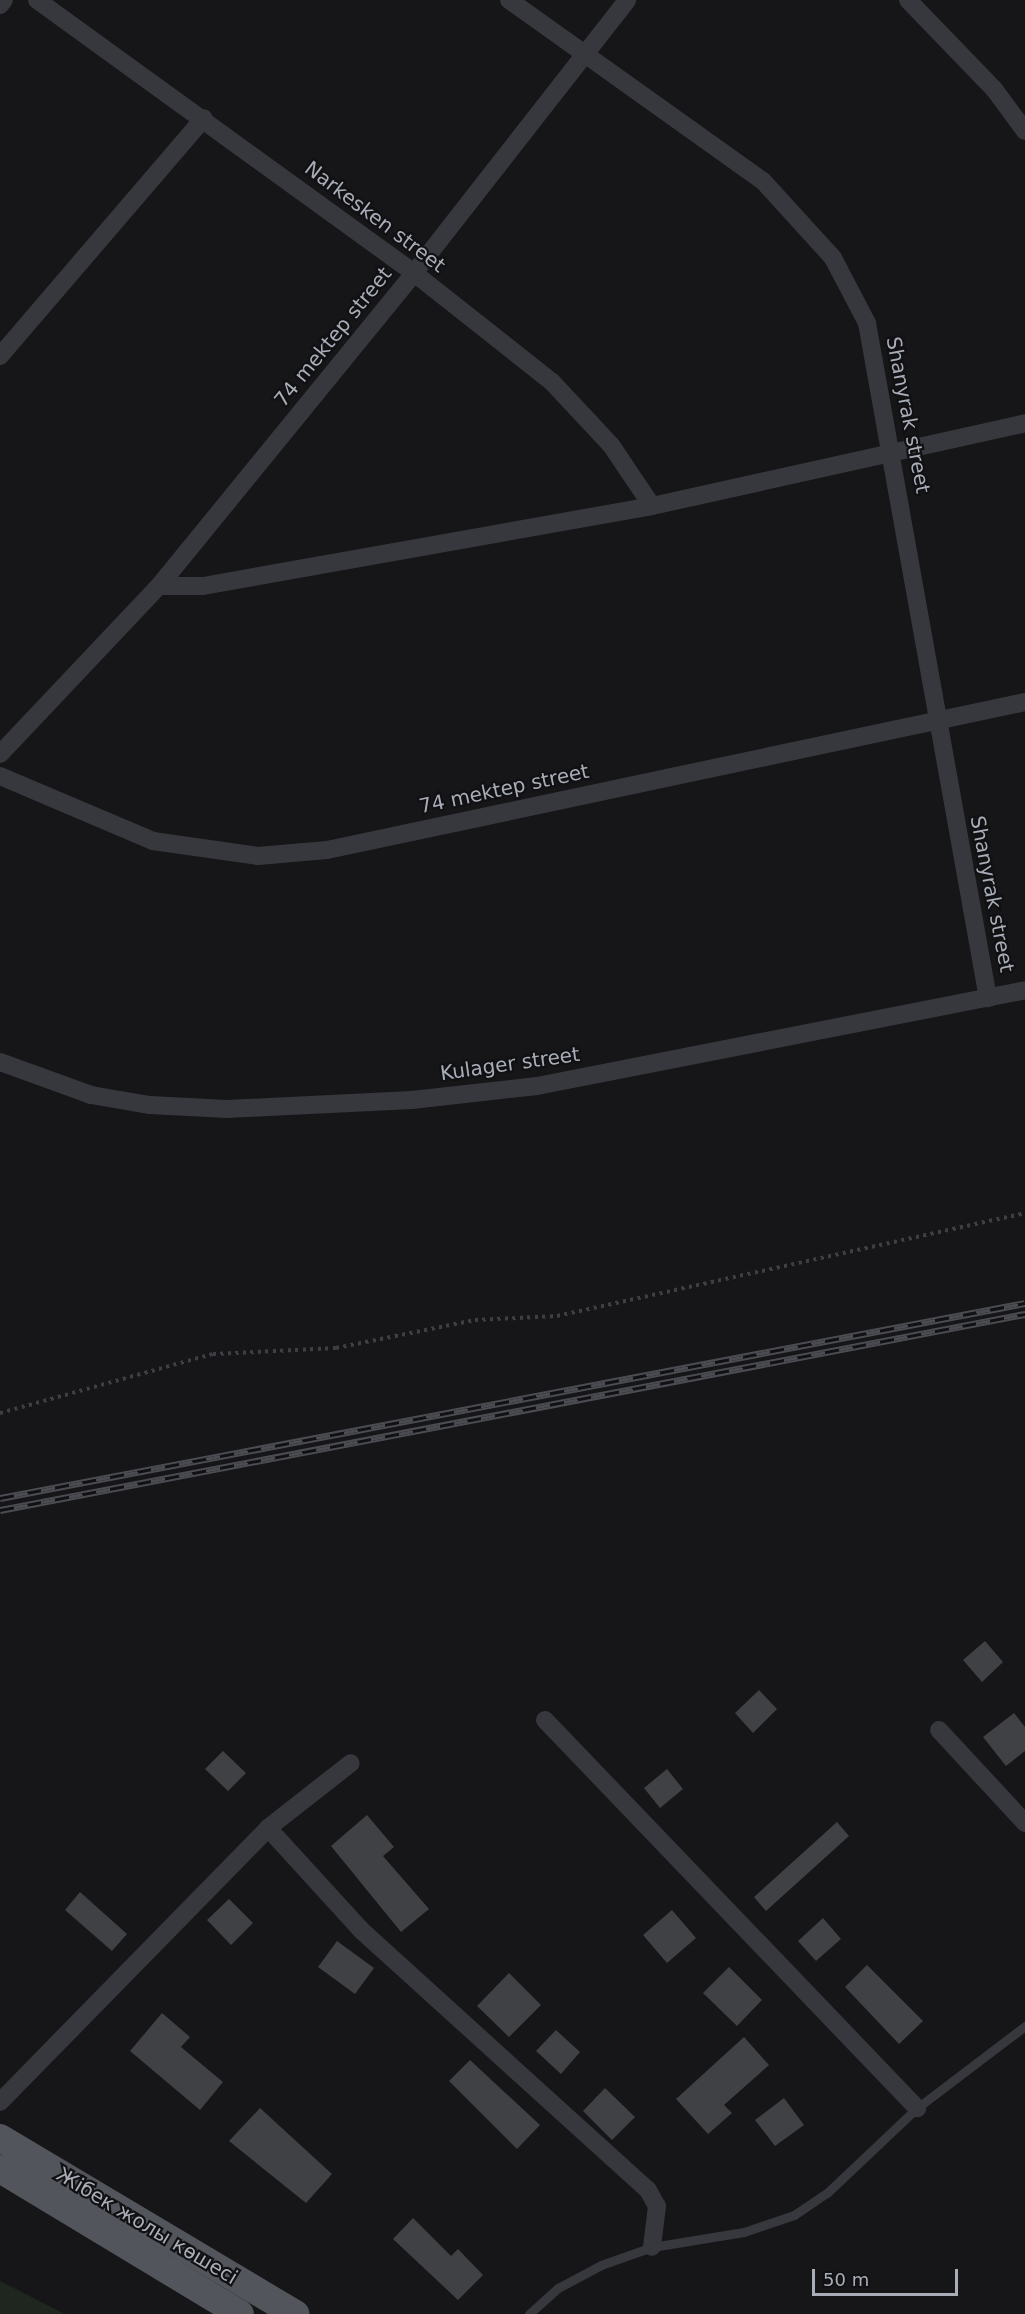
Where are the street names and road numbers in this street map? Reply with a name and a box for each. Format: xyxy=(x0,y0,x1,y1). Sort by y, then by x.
street label: Narkesken street xyxy=(300,156,450,278)
street label: 74 mektep street xyxy=(269,262,397,412)
street label: Shanyrak street xyxy=(881,335,935,495)
street label: 74 mektep street xyxy=(417,759,591,819)
street label: Shanyrak street xyxy=(965,814,1019,974)
street label: Kulager street xyxy=(439,1042,581,1086)
street label: Жібек жолы көшесі xyxy=(52,2162,242,2290)

